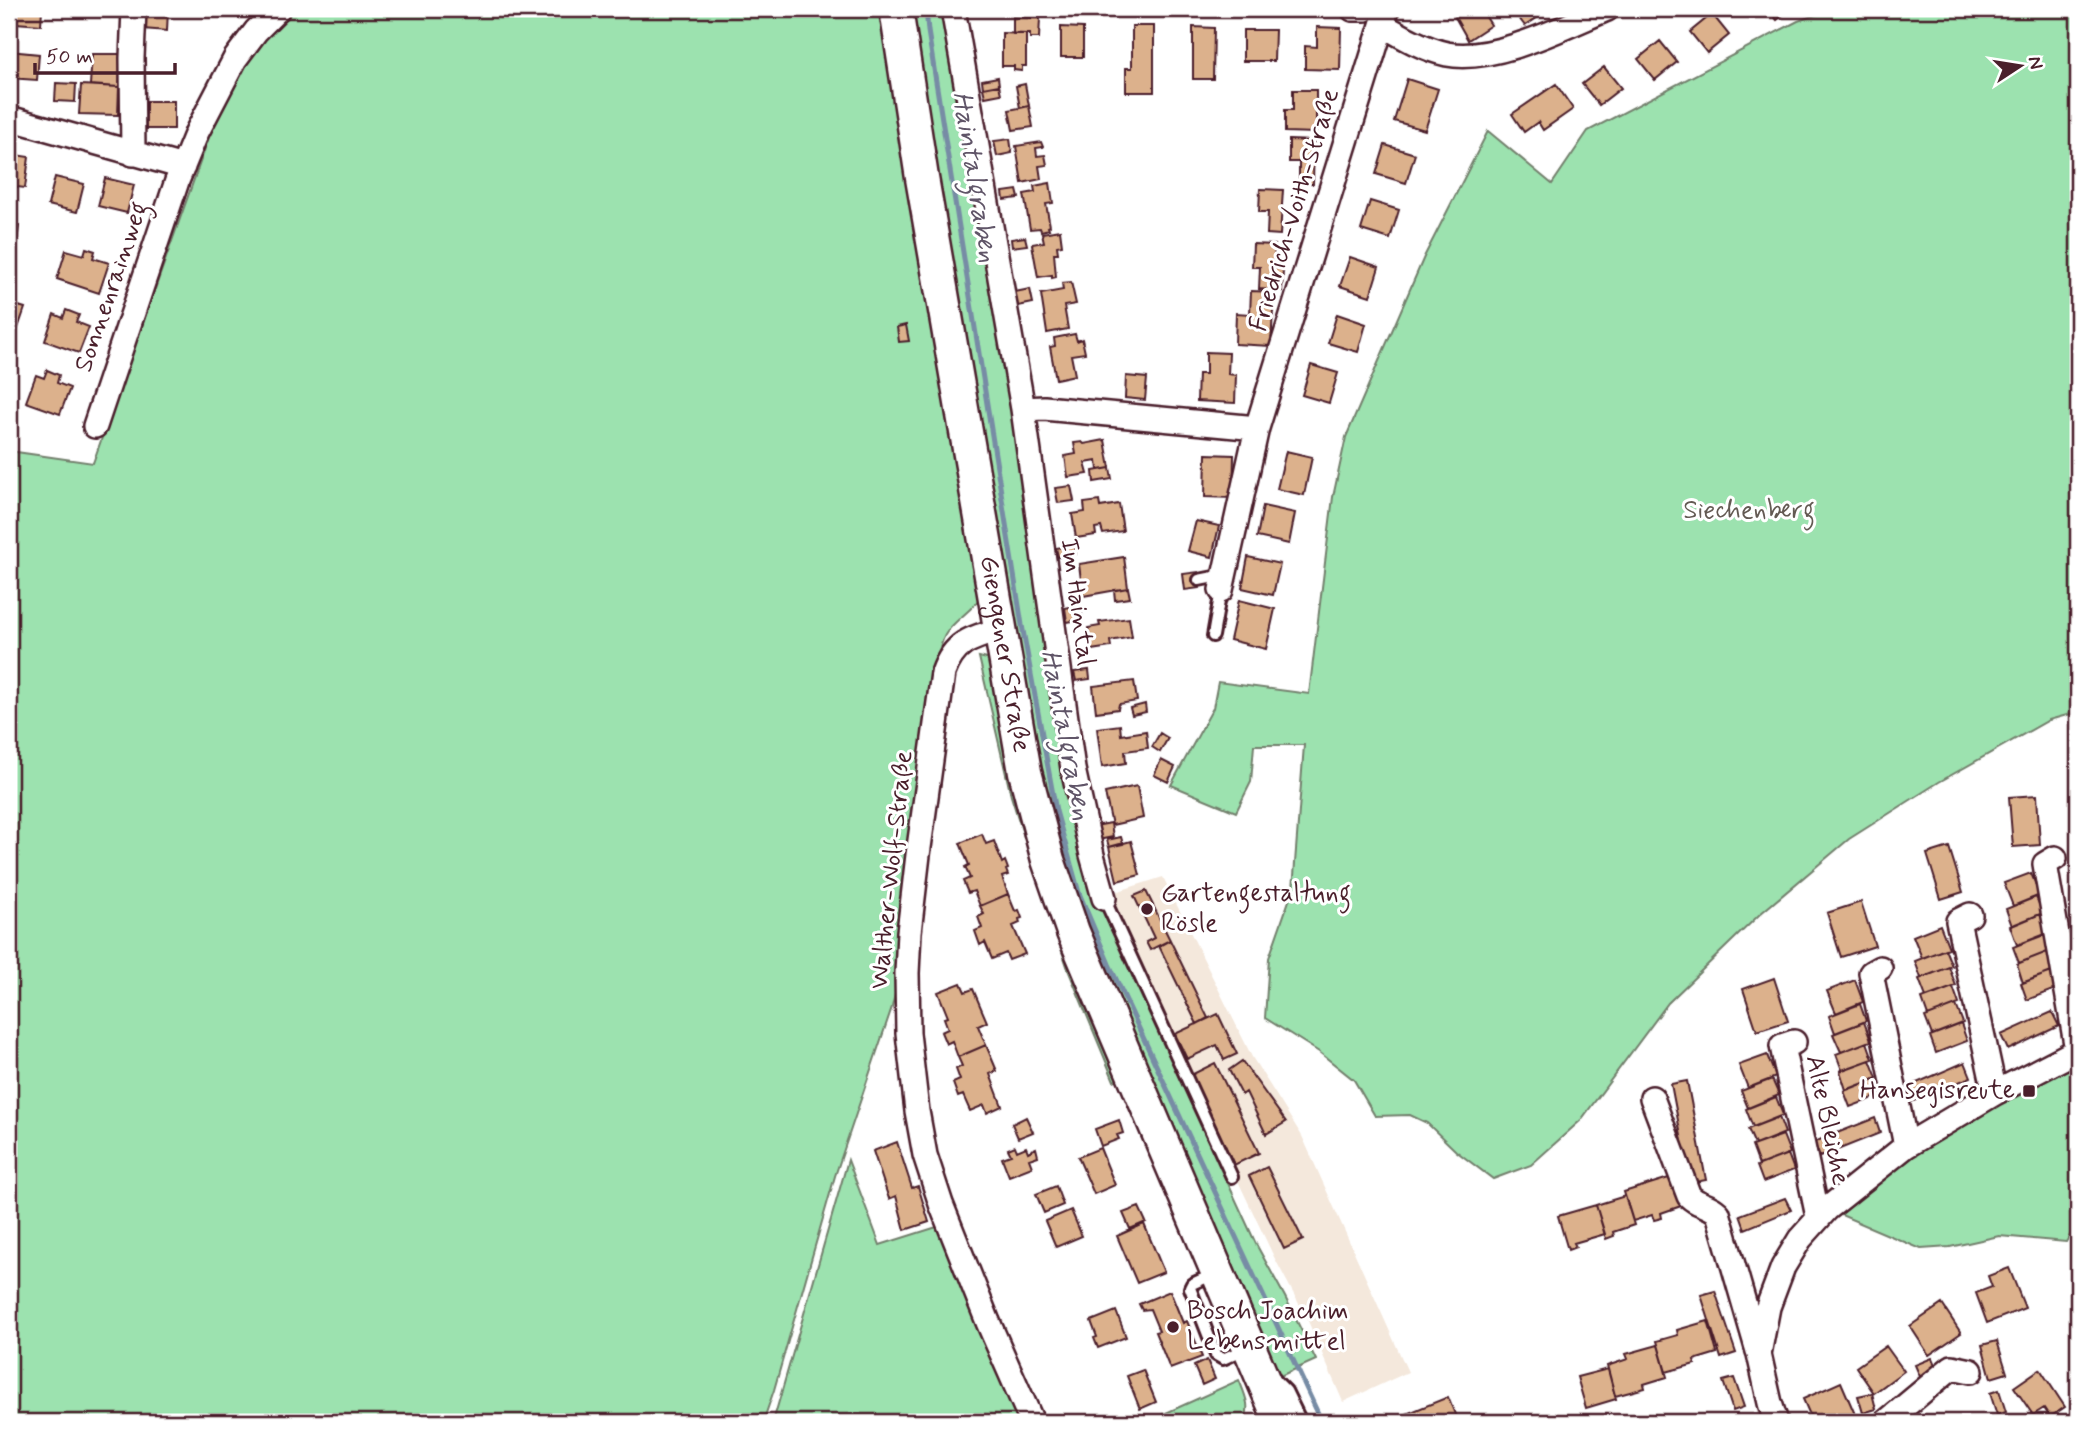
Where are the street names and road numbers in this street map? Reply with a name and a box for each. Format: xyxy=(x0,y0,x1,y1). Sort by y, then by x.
street label: Friedrich-Voith-Straße xyxy=(1242,84,1348,336)
street label: Sonnenrainweg xyxy=(67,197,160,378)
street label: Im Haintal xyxy=(1051,536,1103,668)
street label: Giengener Straße xyxy=(971,553,1038,755)
street label: Walther-Wolf-Straße xyxy=(863,749,921,991)
street label: Alte Bleiche xyxy=(1797,1052,1857,1188)

